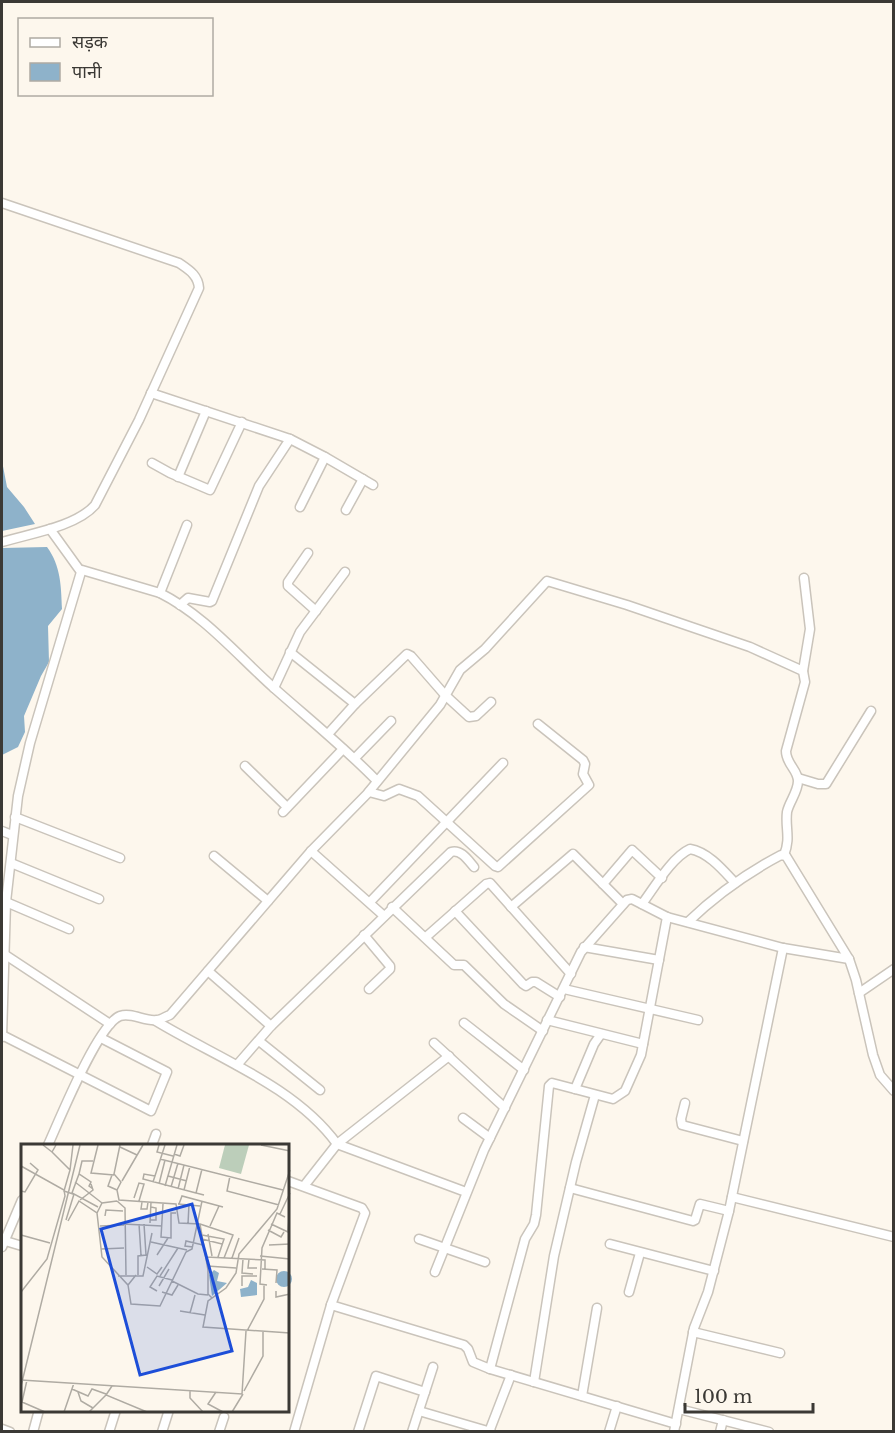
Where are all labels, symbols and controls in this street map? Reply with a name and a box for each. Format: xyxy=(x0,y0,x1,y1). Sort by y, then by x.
legend xyxy=(18,18,213,96)
text: सड़क xyxy=(72,31,109,53)
text: पानी xyxy=(72,61,102,83)
inset map xyxy=(21,1144,290,1412)
scale bar xyxy=(685,1376,812,1414)
text: 100 m xyxy=(694,1386,752,1408)

